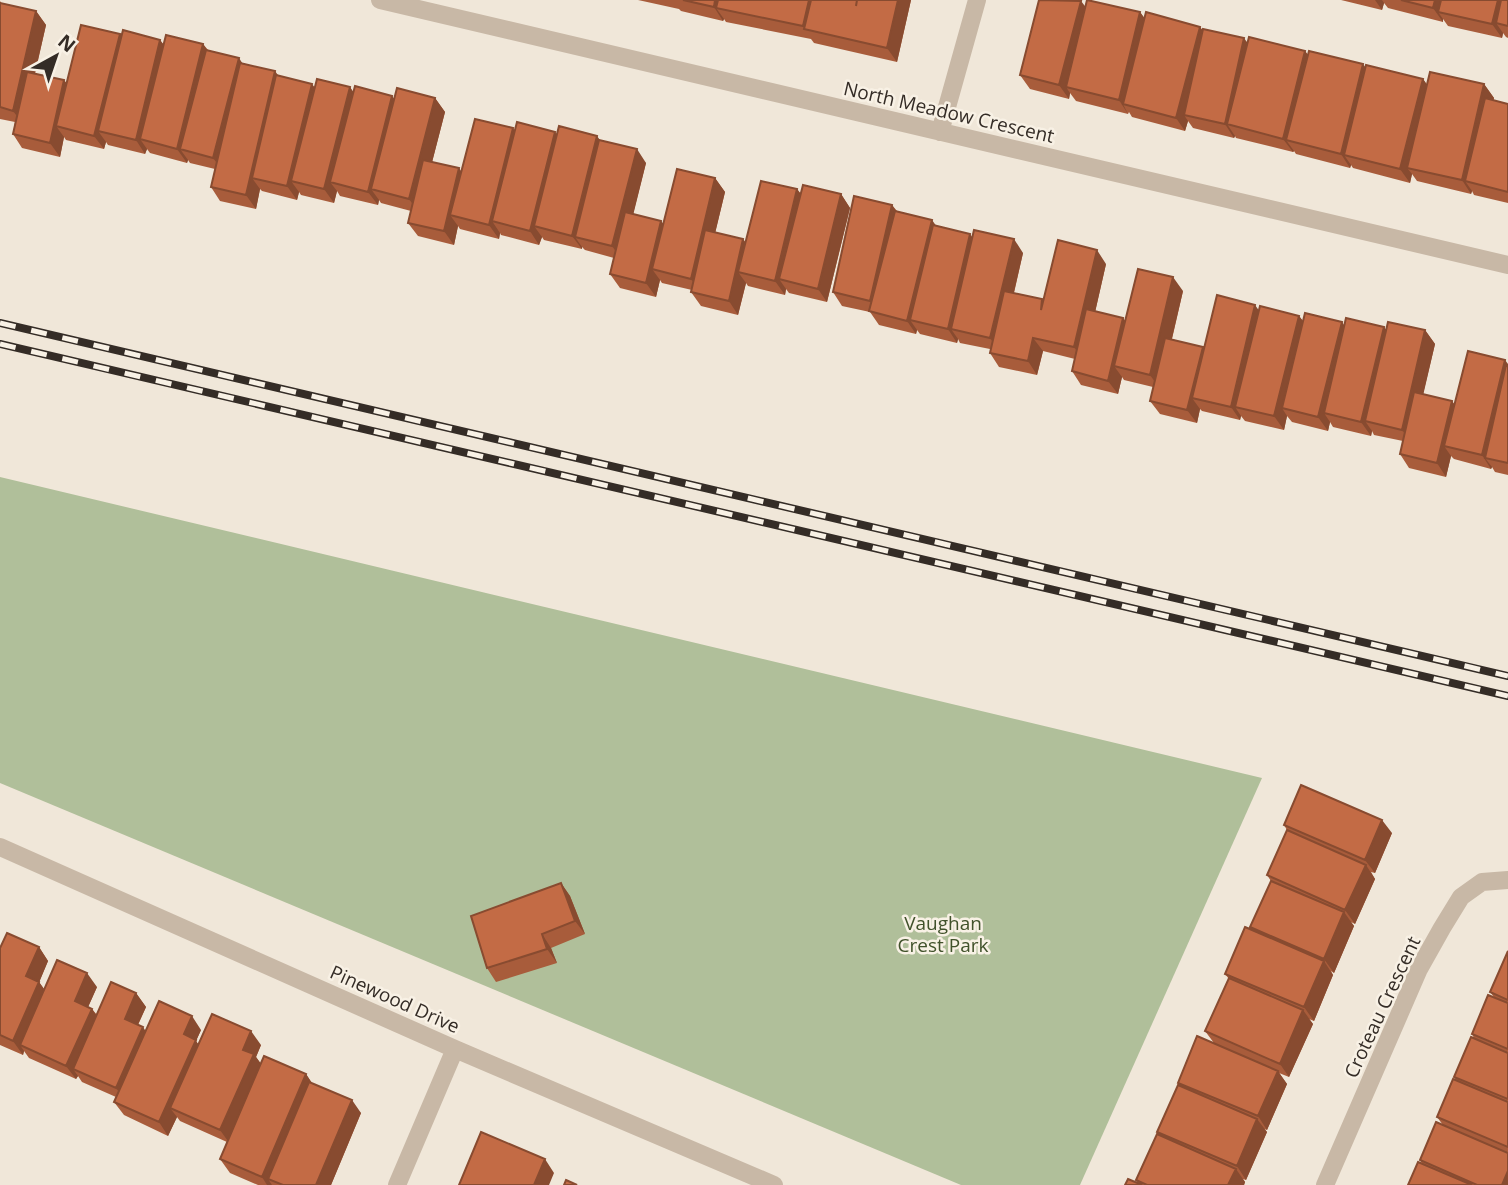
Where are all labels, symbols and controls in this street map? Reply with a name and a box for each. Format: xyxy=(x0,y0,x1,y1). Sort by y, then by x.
north arrow xyxy=(21,21,91,91)
text: N xyxy=(53,28,81,58)
street label: North Meadow Crescent xyxy=(841,75,1057,149)
park label: Vaughan Crest Park xyxy=(898,910,988,958)
street label: Croteau Crescent xyxy=(1338,932,1426,1082)
street label: Pinewood Drive xyxy=(326,959,464,1039)

